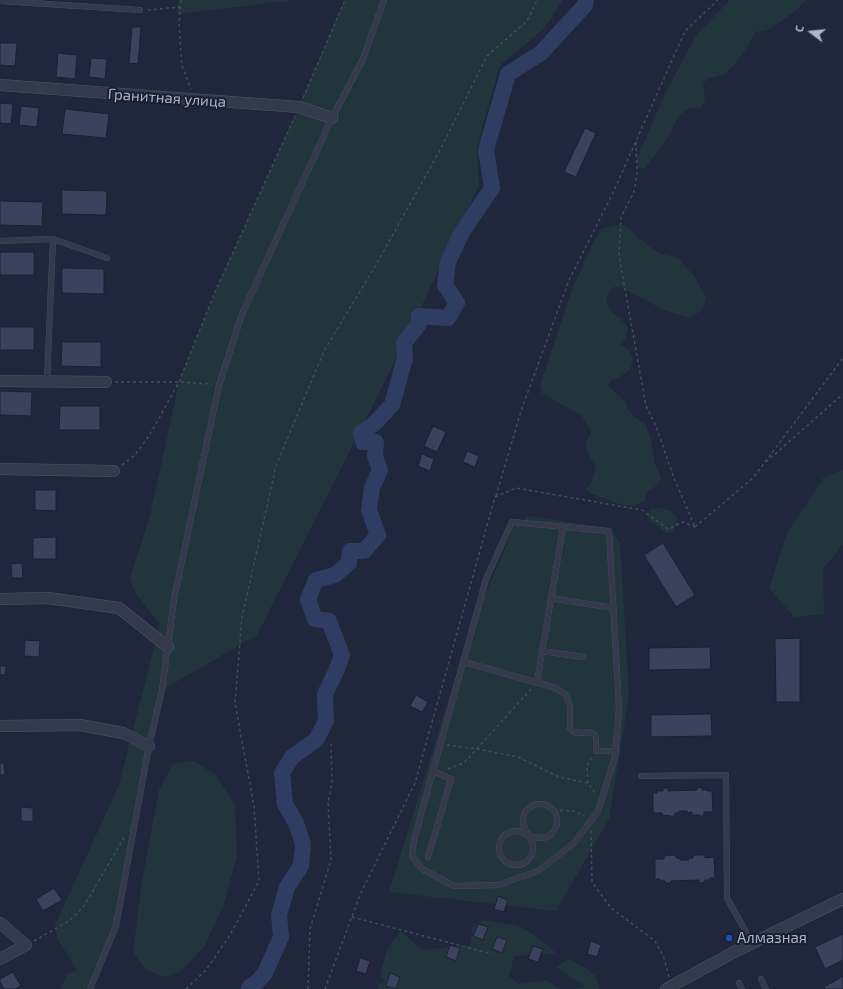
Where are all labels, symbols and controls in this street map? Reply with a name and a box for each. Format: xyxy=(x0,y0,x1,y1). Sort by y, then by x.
north arrow xyxy=(791,12,831,52)
text: С xyxy=(792,24,806,33)
street label: Гранитная улица xyxy=(107,85,227,111)
place label: Алмазная xyxy=(737,929,807,947)
marker: Алмазная xyxy=(724,933,734,943)

